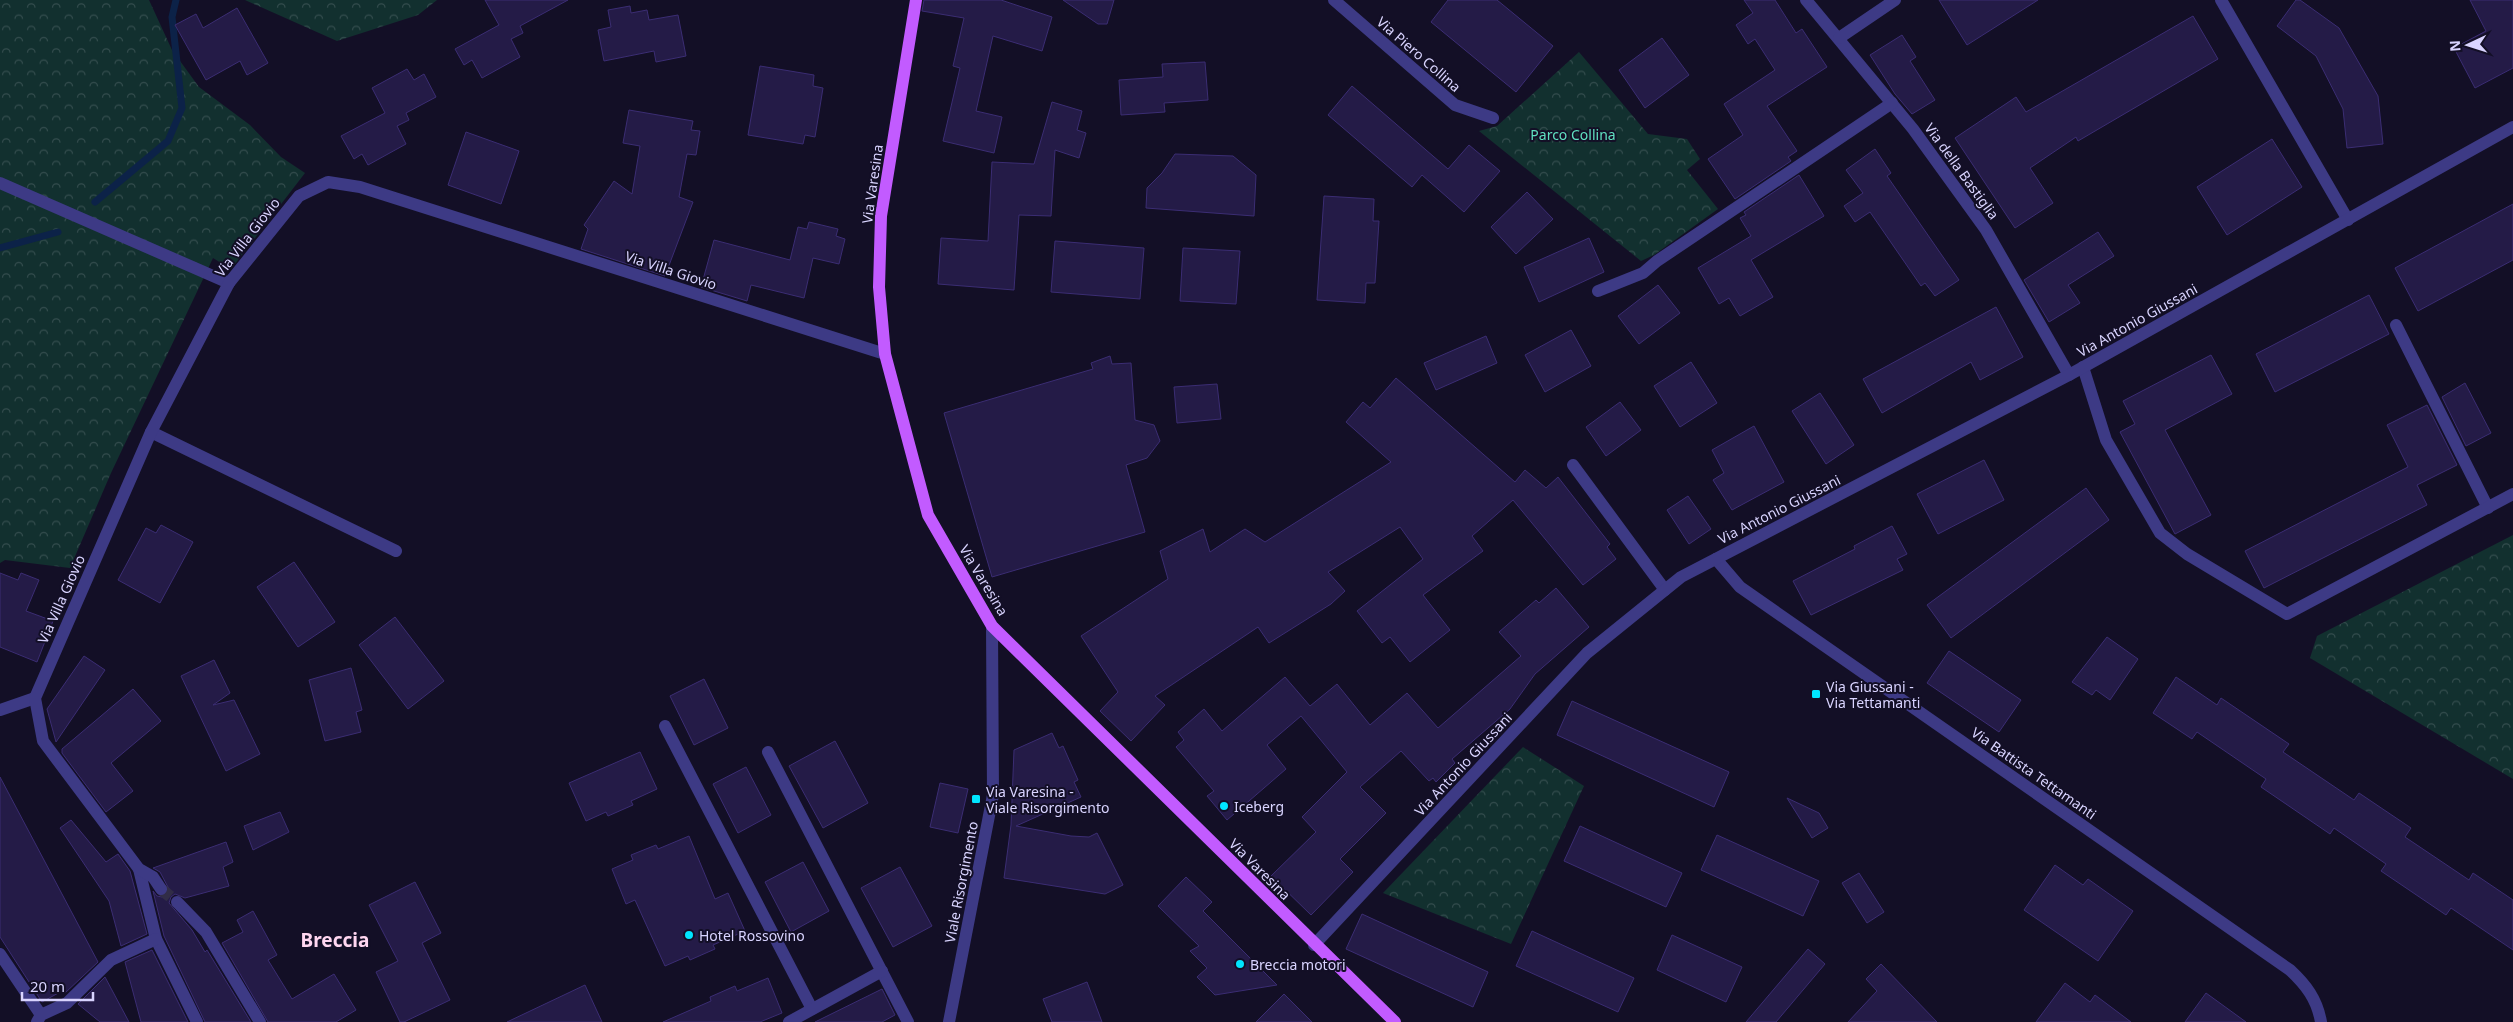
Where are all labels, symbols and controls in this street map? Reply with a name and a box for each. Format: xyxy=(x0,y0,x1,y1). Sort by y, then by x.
street label: Via Piero Collina xyxy=(1373,12,1465,96)
north arrow xyxy=(2443,20,2493,70)
text: N xyxy=(2445,40,2464,52)
street label: Via della Bastiglia xyxy=(1921,119,2003,223)
park label: Parco Collina xyxy=(1530,125,1616,144)
street label: Via Varesina xyxy=(857,143,887,225)
street label: Via Villa Giovio xyxy=(210,194,284,280)
street label: Via Villa Giovio xyxy=(623,246,719,294)
street label: Via Antonio Giussani xyxy=(2073,279,2201,361)
street label: Via Antonio Giussani xyxy=(1715,470,1843,548)
street label: Via Varesina xyxy=(955,541,1013,619)
street label: Via Villa Giovio xyxy=(33,552,89,646)
place label: Via Giussani - Via Tettamanti xyxy=(1826,677,1920,712)
marker: Via Giussani - Via Tettamanti xyxy=(1810,688,1822,700)
street label: Via Antonio Giussani xyxy=(1410,708,1516,820)
street label: Via Battista Tettamanti xyxy=(1968,723,2100,823)
place label: Via Varesina - Viale Risorgimento xyxy=(986,782,1110,817)
marker: Via Varesina - Viale Risorgimento xyxy=(970,793,982,805)
place label: Iceberg xyxy=(1234,797,1284,816)
marker: Iceberg xyxy=(1218,800,1230,812)
street label: Viale Risorgimento xyxy=(940,820,982,944)
street label: Via Varesina xyxy=(1225,834,1295,904)
place label: Hotel Rossovino xyxy=(699,926,805,945)
district label: Breccia xyxy=(301,927,369,953)
marker: Hotel Rossovino xyxy=(683,929,695,941)
place label: Breccia motori xyxy=(1250,955,1346,974)
marker: Breccia motori xyxy=(1234,958,1246,970)
scale bar xyxy=(22,970,94,1002)
text: 20 m xyxy=(30,976,65,996)

